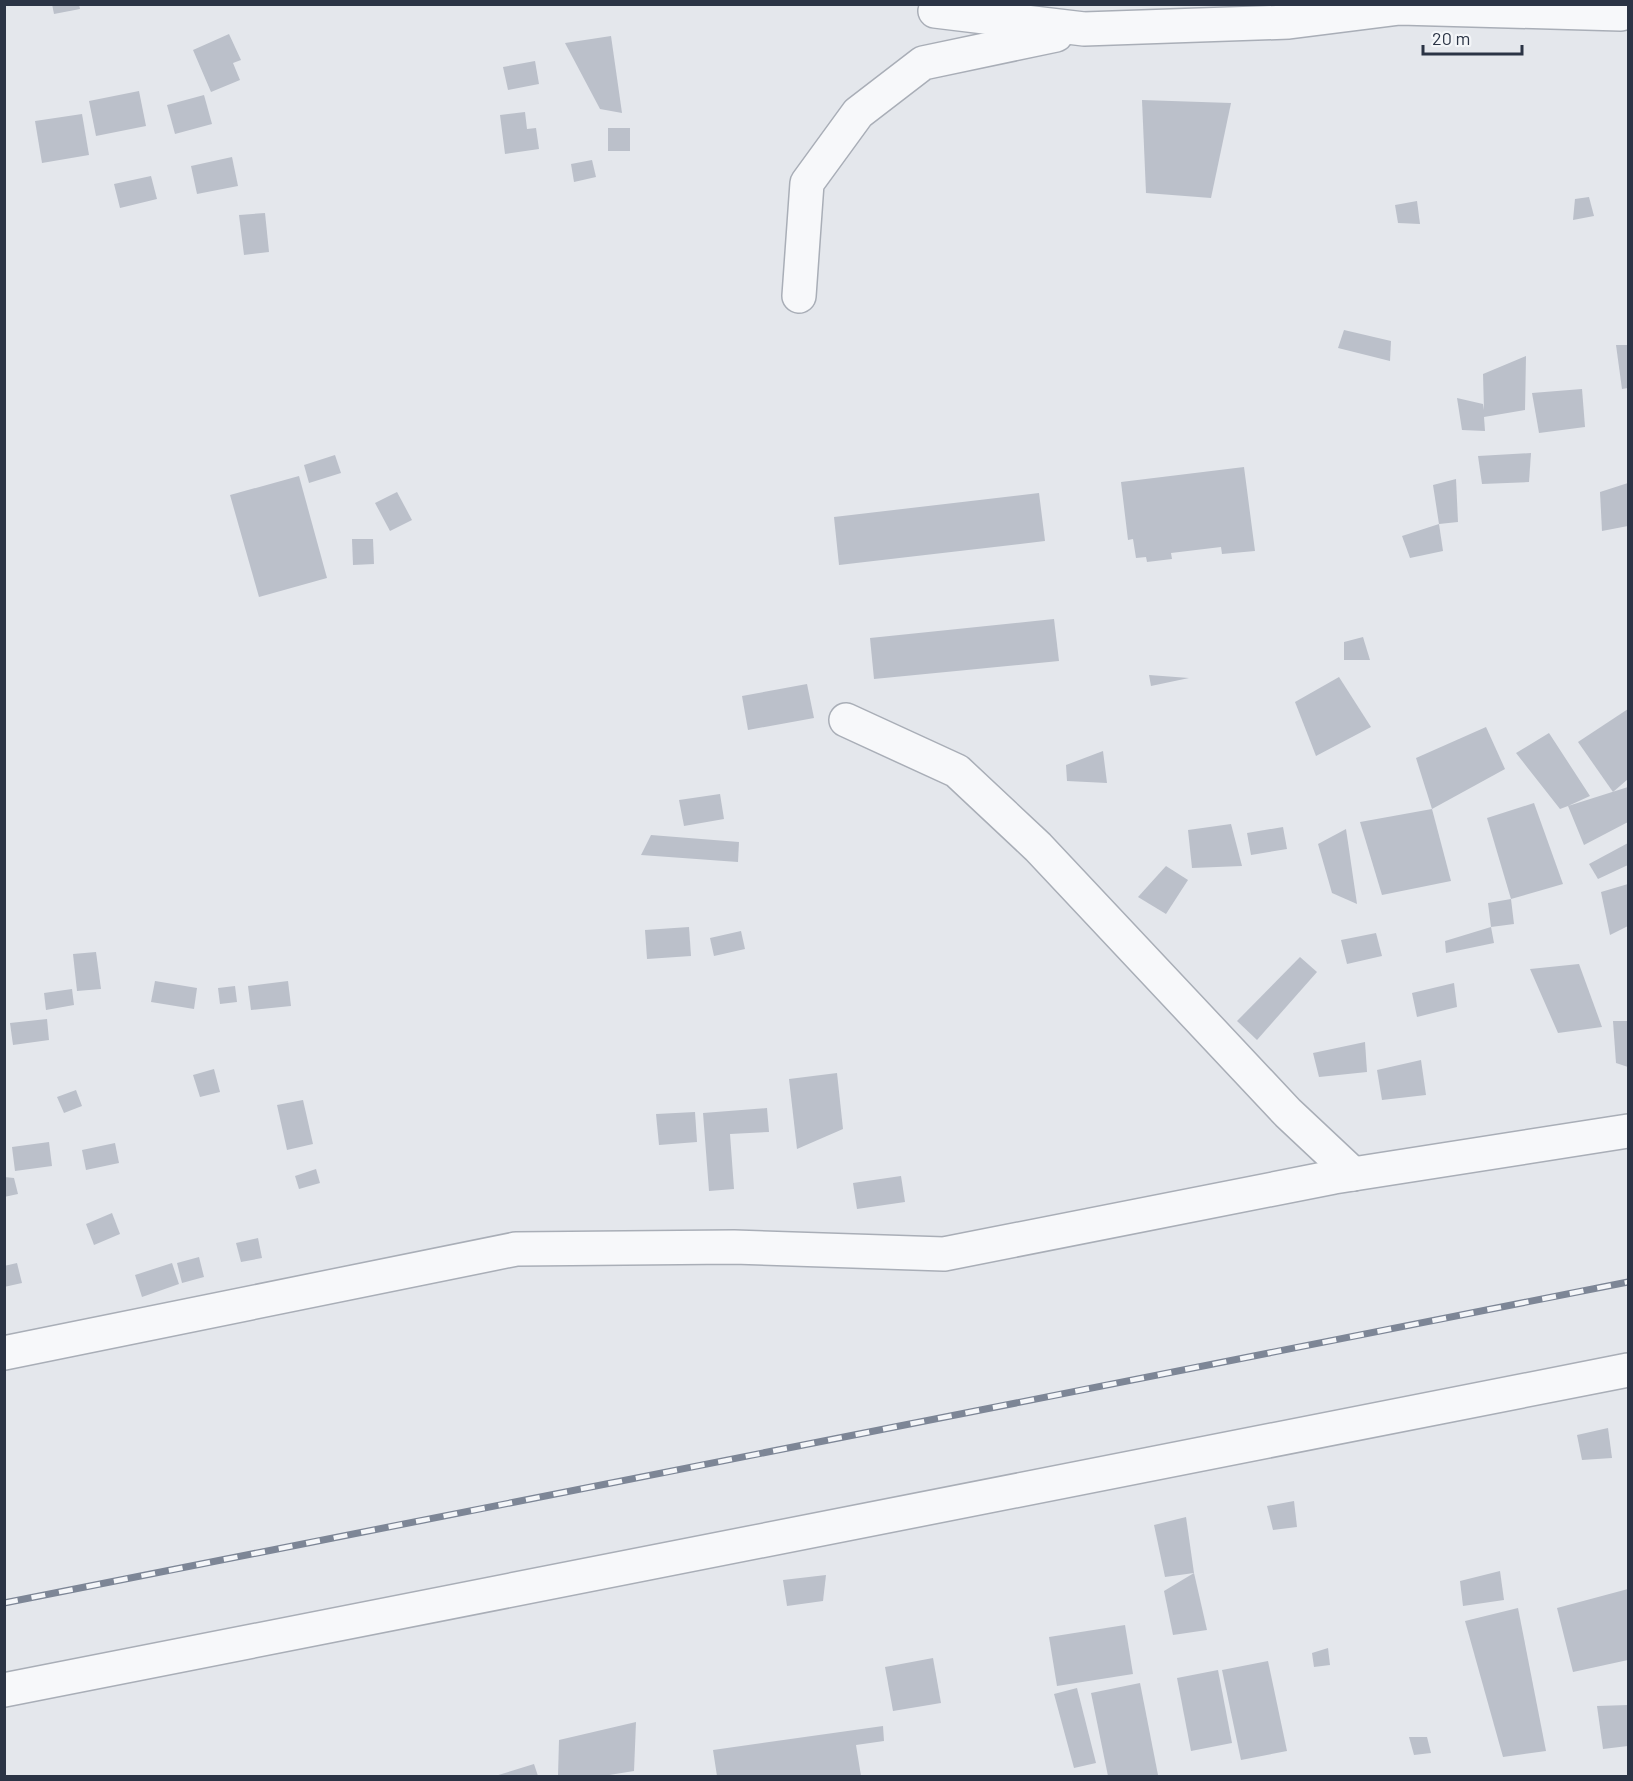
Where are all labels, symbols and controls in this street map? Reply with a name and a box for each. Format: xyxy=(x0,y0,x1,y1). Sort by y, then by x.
scale bar xyxy=(1423,18,1522,56)
text: 20 m xyxy=(1432,27,1470,49)

